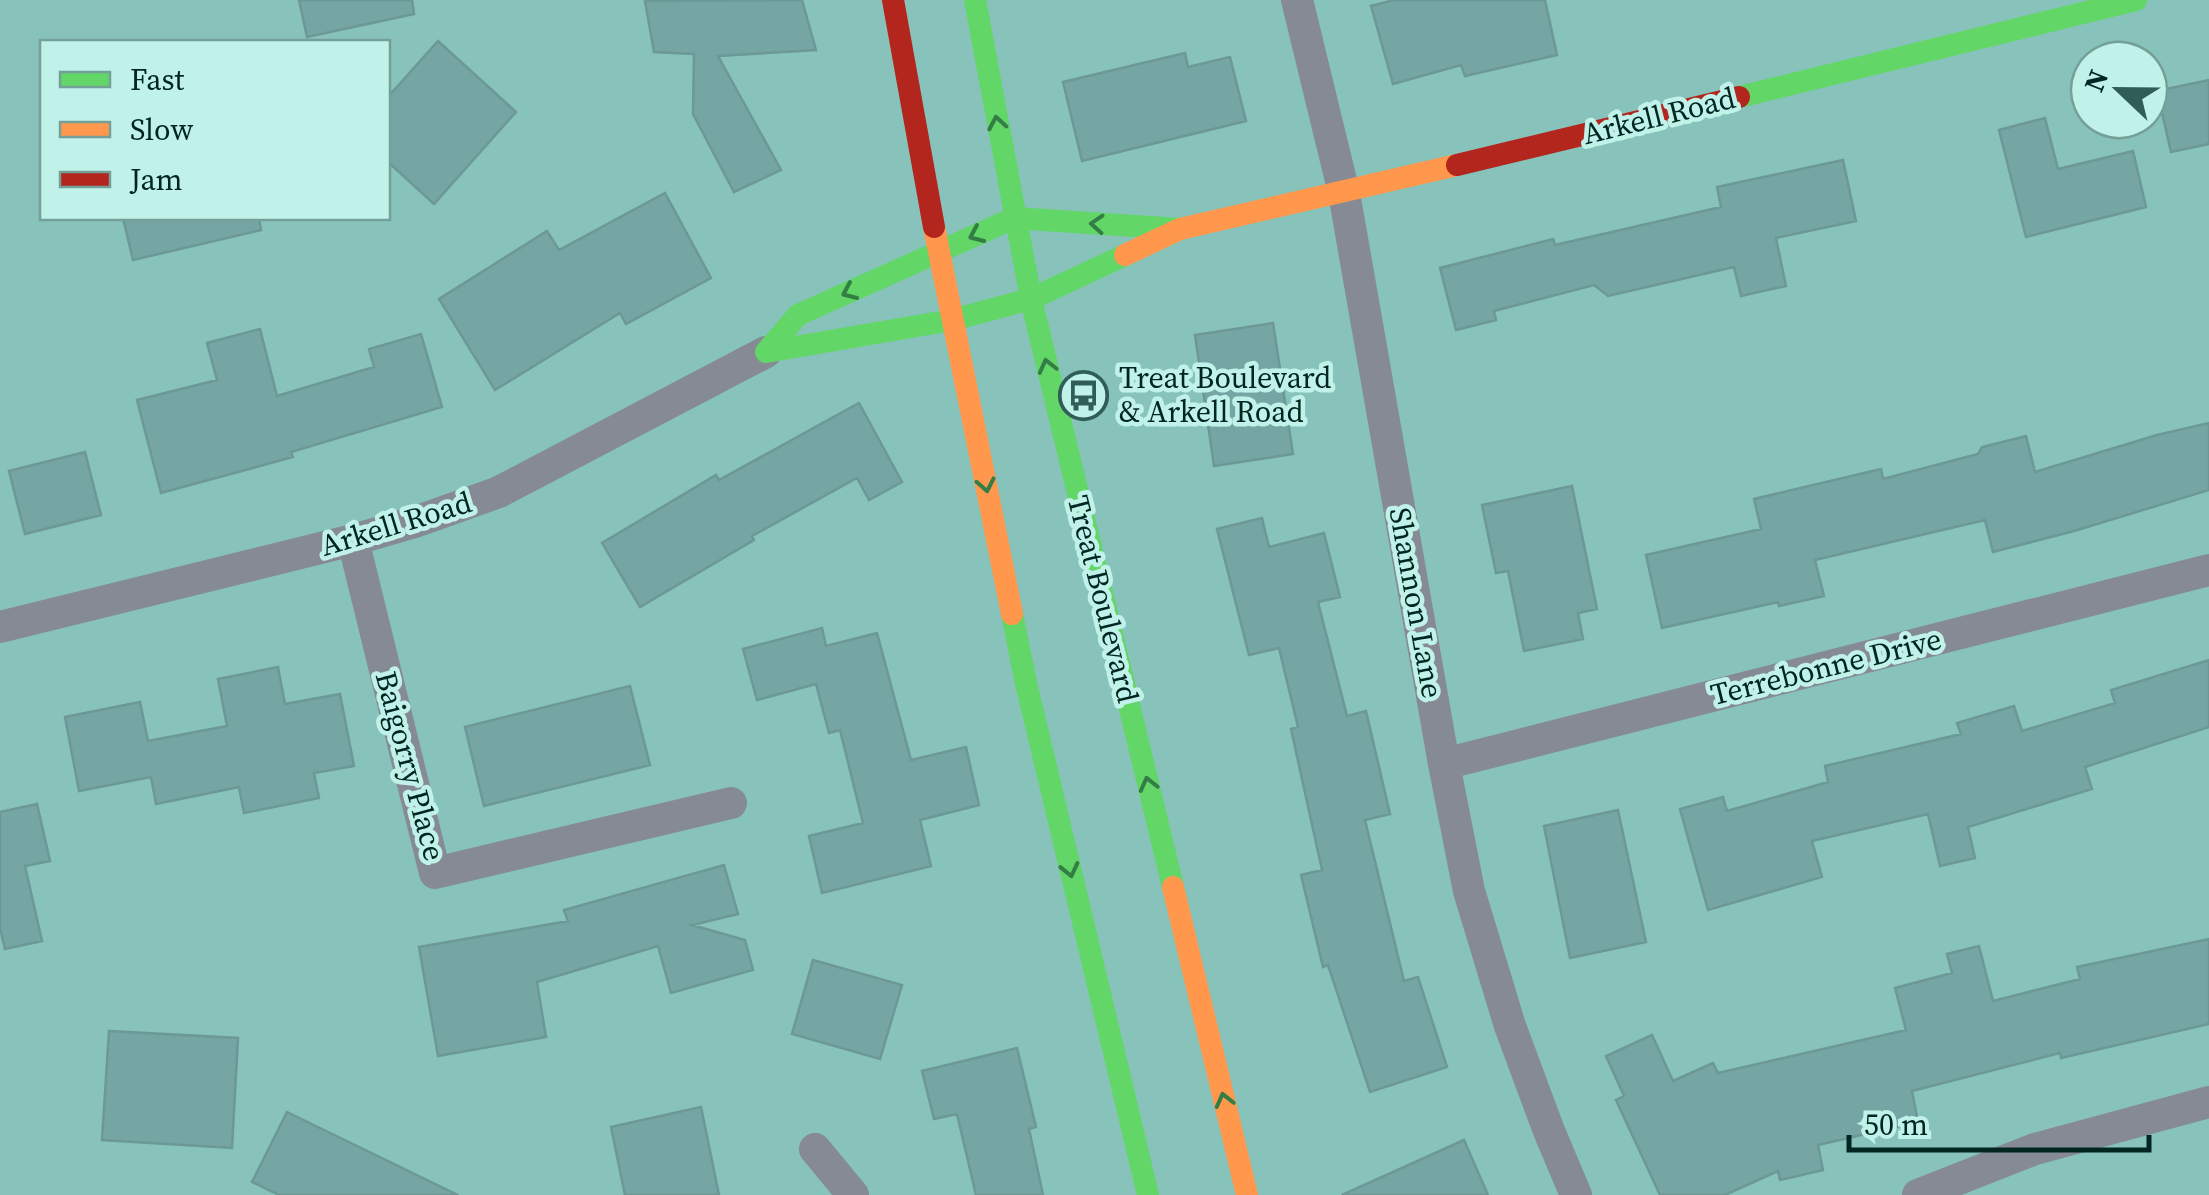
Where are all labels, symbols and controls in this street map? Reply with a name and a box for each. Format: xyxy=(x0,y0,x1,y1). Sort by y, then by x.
legend xyxy=(40,40,390,220)
north arrow xyxy=(2069,40,2169,140)
text: Fast xyxy=(130,59,184,100)
text: N xyxy=(2074,64,2117,97)
street label: Arkell Road xyxy=(1578,77,1739,154)
text: Slow xyxy=(130,109,193,150)
one-way arrow xyxy=(987,114,1008,131)
text: Jam xyxy=(129,159,183,200)
one-way arrow xyxy=(1089,214,1105,235)
one-way arrow xyxy=(968,223,986,243)
one-way arrow xyxy=(841,280,859,300)
place label: Treat Boulevard & Arkell Road xyxy=(1119,357,1331,432)
one-way arrow xyxy=(1038,358,1059,375)
bus stop icon: Treat Boulevard & Arkell Road xyxy=(1058,369,1110,421)
one-way arrow xyxy=(974,476,995,493)
street label: Arkell Road xyxy=(315,481,476,566)
street label: Treat Boulevard xyxy=(1058,491,1149,707)
street label: Shannon Lane xyxy=(1380,504,1453,701)
street label: Terrebonne Drive xyxy=(1706,618,1945,715)
street label: Baigorry Place xyxy=(366,667,455,865)
one-way arrow xyxy=(1139,776,1160,793)
one-way arrow xyxy=(1058,861,1079,878)
scale bar xyxy=(1849,1090,2149,1152)
one-way arrow xyxy=(1215,1092,1236,1109)
text: 50 m xyxy=(1864,1104,1928,1145)

